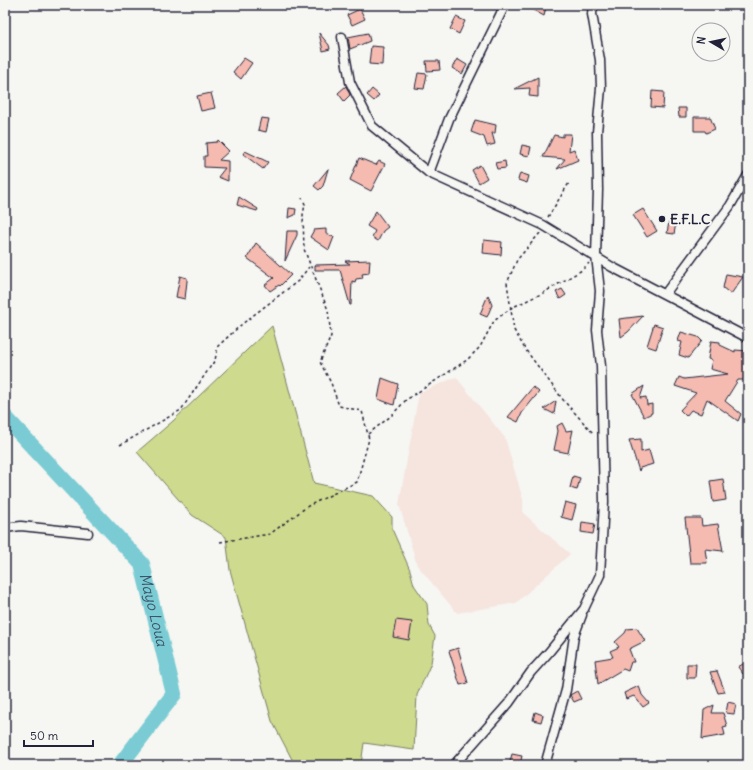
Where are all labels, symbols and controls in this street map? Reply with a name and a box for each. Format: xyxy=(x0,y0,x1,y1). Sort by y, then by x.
north arrow xyxy=(691,22,731,62)
text: N xyxy=(694,36,709,45)
place label: E.F.L.C xyxy=(670,210,710,228)
marker: E.F.L.C xyxy=(657,214,667,224)
water label: Mayo Loua xyxy=(136,571,172,650)
scale bar xyxy=(24,722,93,748)
text: 50 m xyxy=(30,728,59,743)

